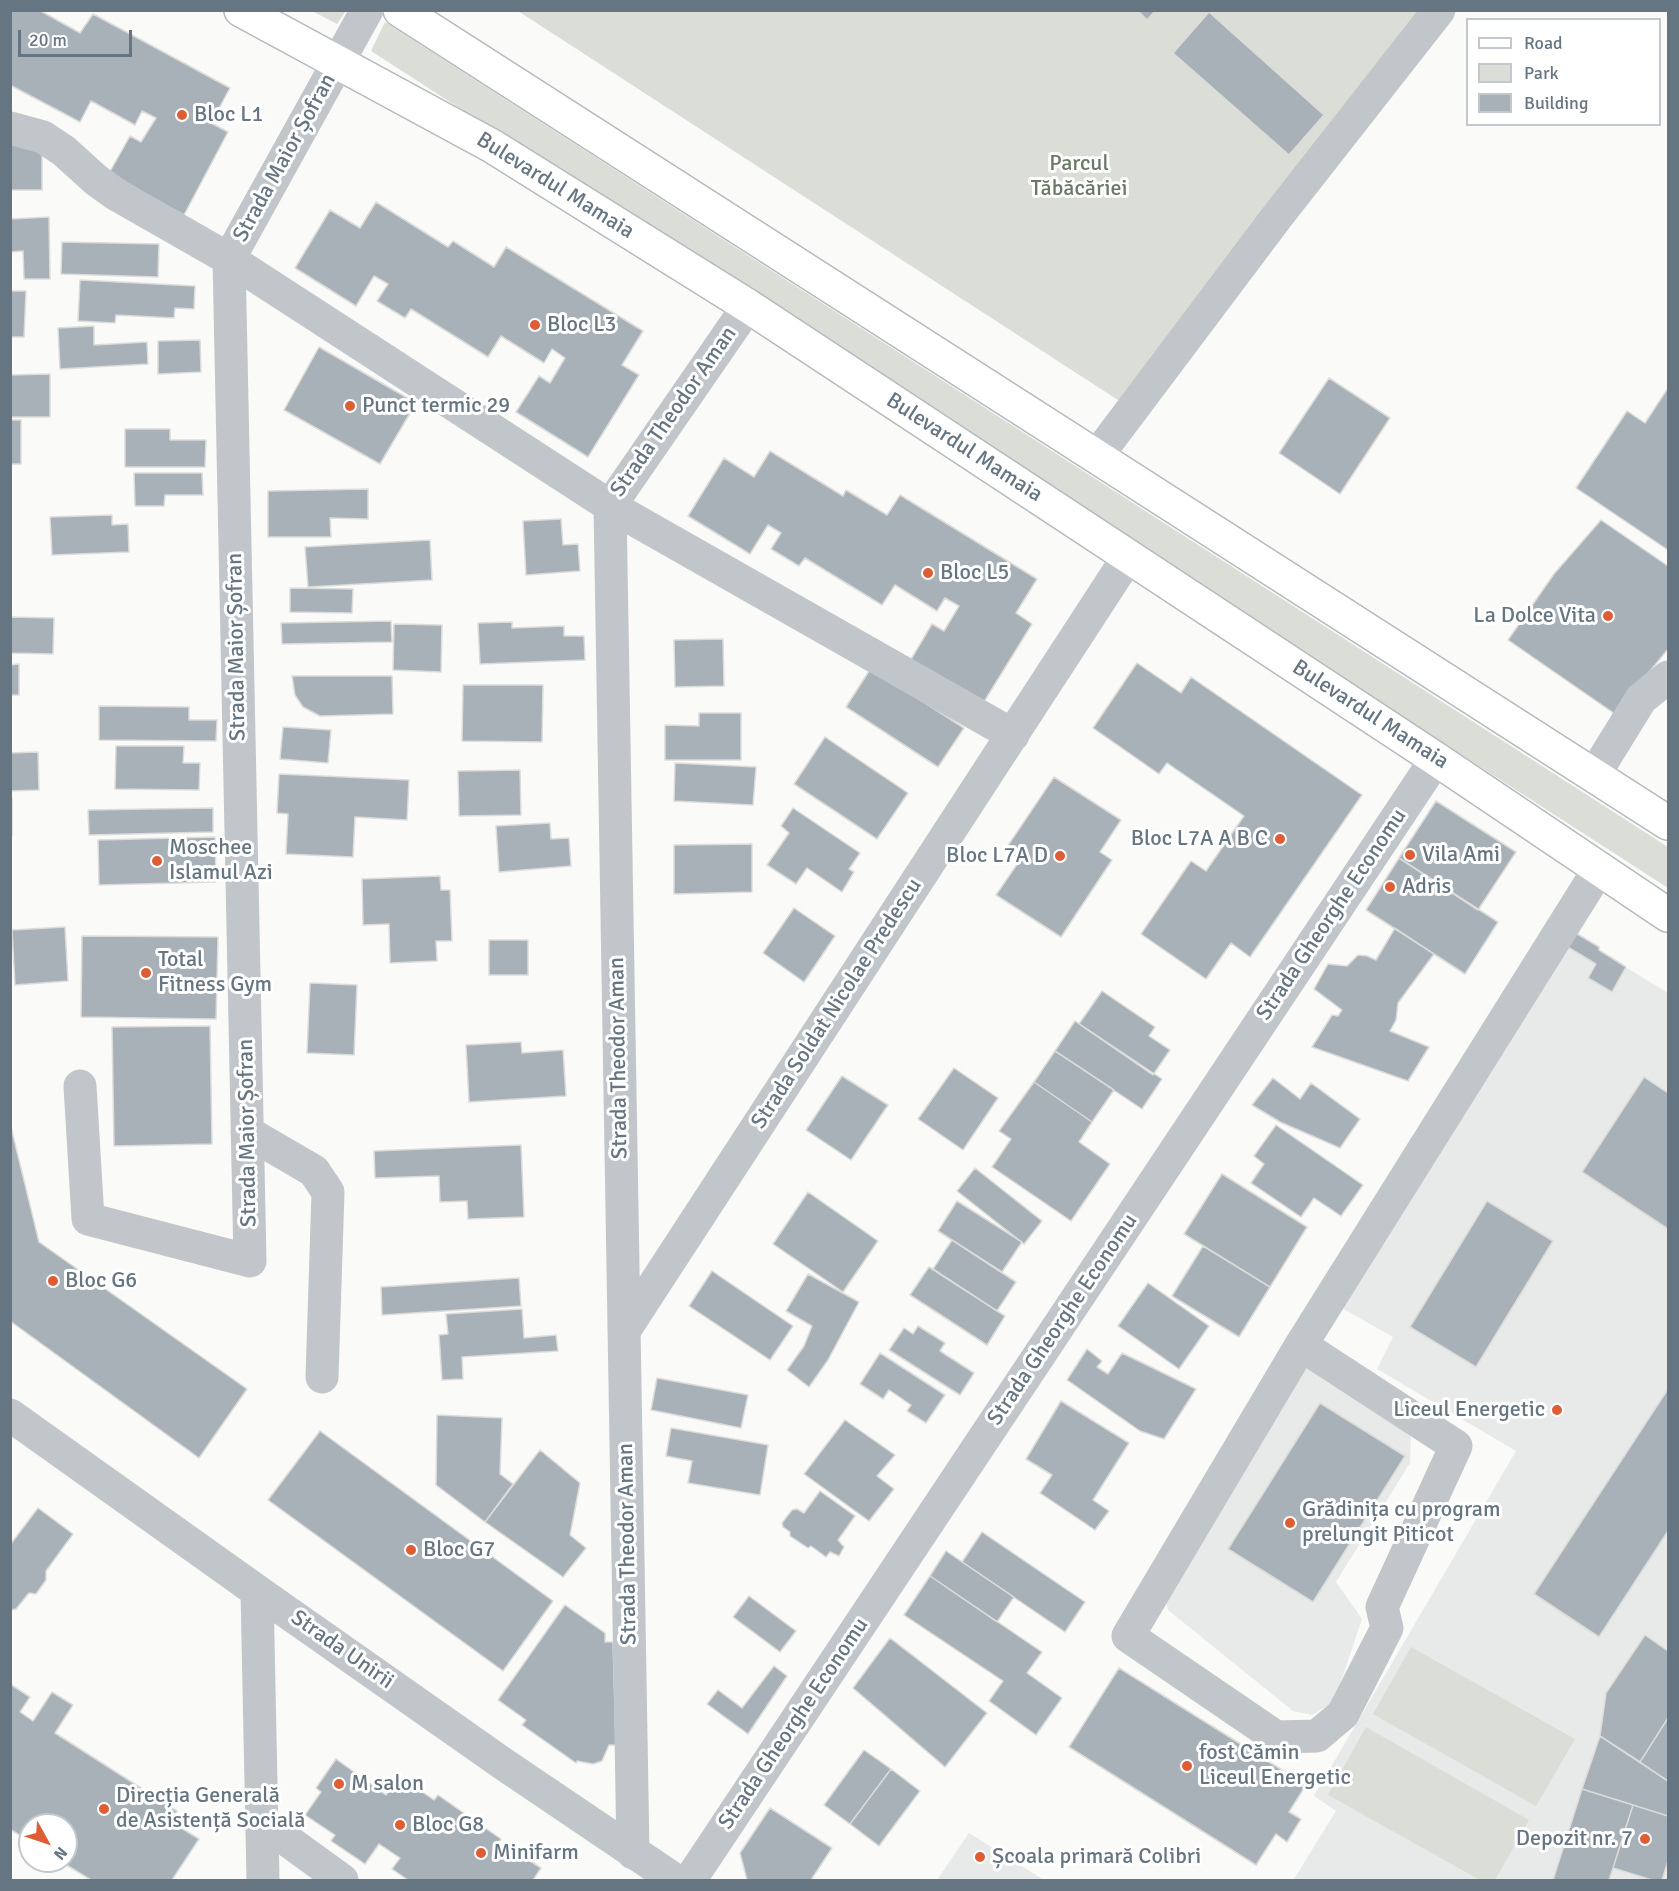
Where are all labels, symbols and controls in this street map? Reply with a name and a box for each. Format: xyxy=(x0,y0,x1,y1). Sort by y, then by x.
scale bar xyxy=(21,18,135,56)
legend xyxy=(1466,18,1661,126)
text: 20 m xyxy=(29,29,67,51)
text: Road xyxy=(1524,32,1563,54)
text: Park xyxy=(1524,62,1559,84)
street label: Strada Maior Șofran xyxy=(228,69,342,247)
text: Building xyxy=(1524,92,1588,114)
place label: Bloc L1 xyxy=(194,102,263,128)
marker: Bloc L1 xyxy=(175,108,189,122)
street label: Bulevardul Mamaia xyxy=(471,127,639,245)
park label: Parcul Tăbăcăriei xyxy=(1031,151,1127,202)
place label: Bloc L3 xyxy=(547,312,616,338)
marker: Bloc L3 xyxy=(528,318,542,332)
street label: Strada Theodor Aman xyxy=(605,322,743,502)
street label: Bulevardul Mamaia xyxy=(881,388,1047,508)
place label: Punct termic 29 xyxy=(362,393,510,419)
marker: Punct termic 29 xyxy=(343,399,357,413)
street label: Strada Maior Șofran xyxy=(222,553,252,741)
place label: Bloc L5 xyxy=(940,560,1009,586)
marker: Bloc L5 xyxy=(921,566,935,580)
place label: La Dolce Vita xyxy=(1473,603,1596,629)
marker: La Dolce Vita xyxy=(1601,609,1615,623)
street label: Bulevardul Mamaia xyxy=(1287,655,1453,775)
street label: Strada Gheorghe Economu xyxy=(1251,804,1413,1026)
place label: Bloc L7A A B C xyxy=(1131,826,1268,852)
marker: Bloc L7A A B C xyxy=(1273,832,1287,846)
place label: Moschee Islamul Azi xyxy=(169,835,273,886)
place label: Vila Ami xyxy=(1422,842,1500,868)
place label: Bloc L7A D xyxy=(946,843,1048,869)
marker: Vila Ami xyxy=(1403,848,1417,862)
marker: Bloc L7A D xyxy=(1053,849,1067,863)
marker: Moschee Islamul Azi xyxy=(150,854,164,868)
street label: Strada Soldat Nicolae Predescu xyxy=(746,874,928,1134)
place label: Adris xyxy=(1402,874,1451,900)
marker: Adris xyxy=(1383,880,1397,894)
place label: Total Fitness Gym xyxy=(158,947,272,998)
street label: Strada Theodor Aman xyxy=(604,957,634,1159)
marker: Total Fitness Gym xyxy=(139,966,153,980)
street label: Strada Maior Șofran xyxy=(233,1039,263,1227)
street label: Strada Gheorghe Economu xyxy=(982,1209,1144,1431)
place label: Bloc G6 xyxy=(65,1268,137,1294)
marker: Bloc G6 xyxy=(46,1274,60,1288)
place label: Liceul Energetic xyxy=(1393,1397,1545,1423)
marker: Liceul Energetic xyxy=(1550,1403,1564,1417)
street label: Strada Theodor Aman xyxy=(613,1443,643,1645)
place label: Grădinița cu program prelungit Piticot xyxy=(1302,1497,1501,1548)
marker: Grădinița cu program prelungit Piticot xyxy=(1283,1516,1297,1530)
place label: Bloc G7 xyxy=(423,1537,495,1563)
marker: Bloc G7 xyxy=(404,1543,418,1557)
street label: Strada Unirii xyxy=(285,1605,399,1695)
street label: Strada Gheorghe Economu xyxy=(713,1613,875,1835)
place label: fost Cămin Liceul Energetic xyxy=(1199,1740,1351,1792)
marker: fost Cămin Liceul Energetic xyxy=(1180,1759,1194,1773)
place label: M salon xyxy=(351,1771,424,1797)
marker: M salon xyxy=(332,1777,346,1791)
place label: Direcția Generală de Asistență Socială xyxy=(116,1783,305,1834)
marker: Direcția Generală de Asistență Socială xyxy=(97,1802,111,1816)
place label: Bloc G8 xyxy=(412,1812,484,1838)
north arrow xyxy=(18,1813,78,1873)
marker: Bloc G8 xyxy=(393,1818,407,1832)
place label: Depozit nr. 7 xyxy=(1516,1826,1633,1852)
marker: Depozit nr. 7 xyxy=(1638,1832,1652,1846)
place label: Minifarm xyxy=(493,1840,579,1866)
text: N xyxy=(49,1843,72,1864)
place label: Școala primară Colibri xyxy=(992,1844,1201,1870)
marker: Minifarm xyxy=(474,1846,488,1860)
marker: Școala primară Colibri xyxy=(973,1850,987,1864)

